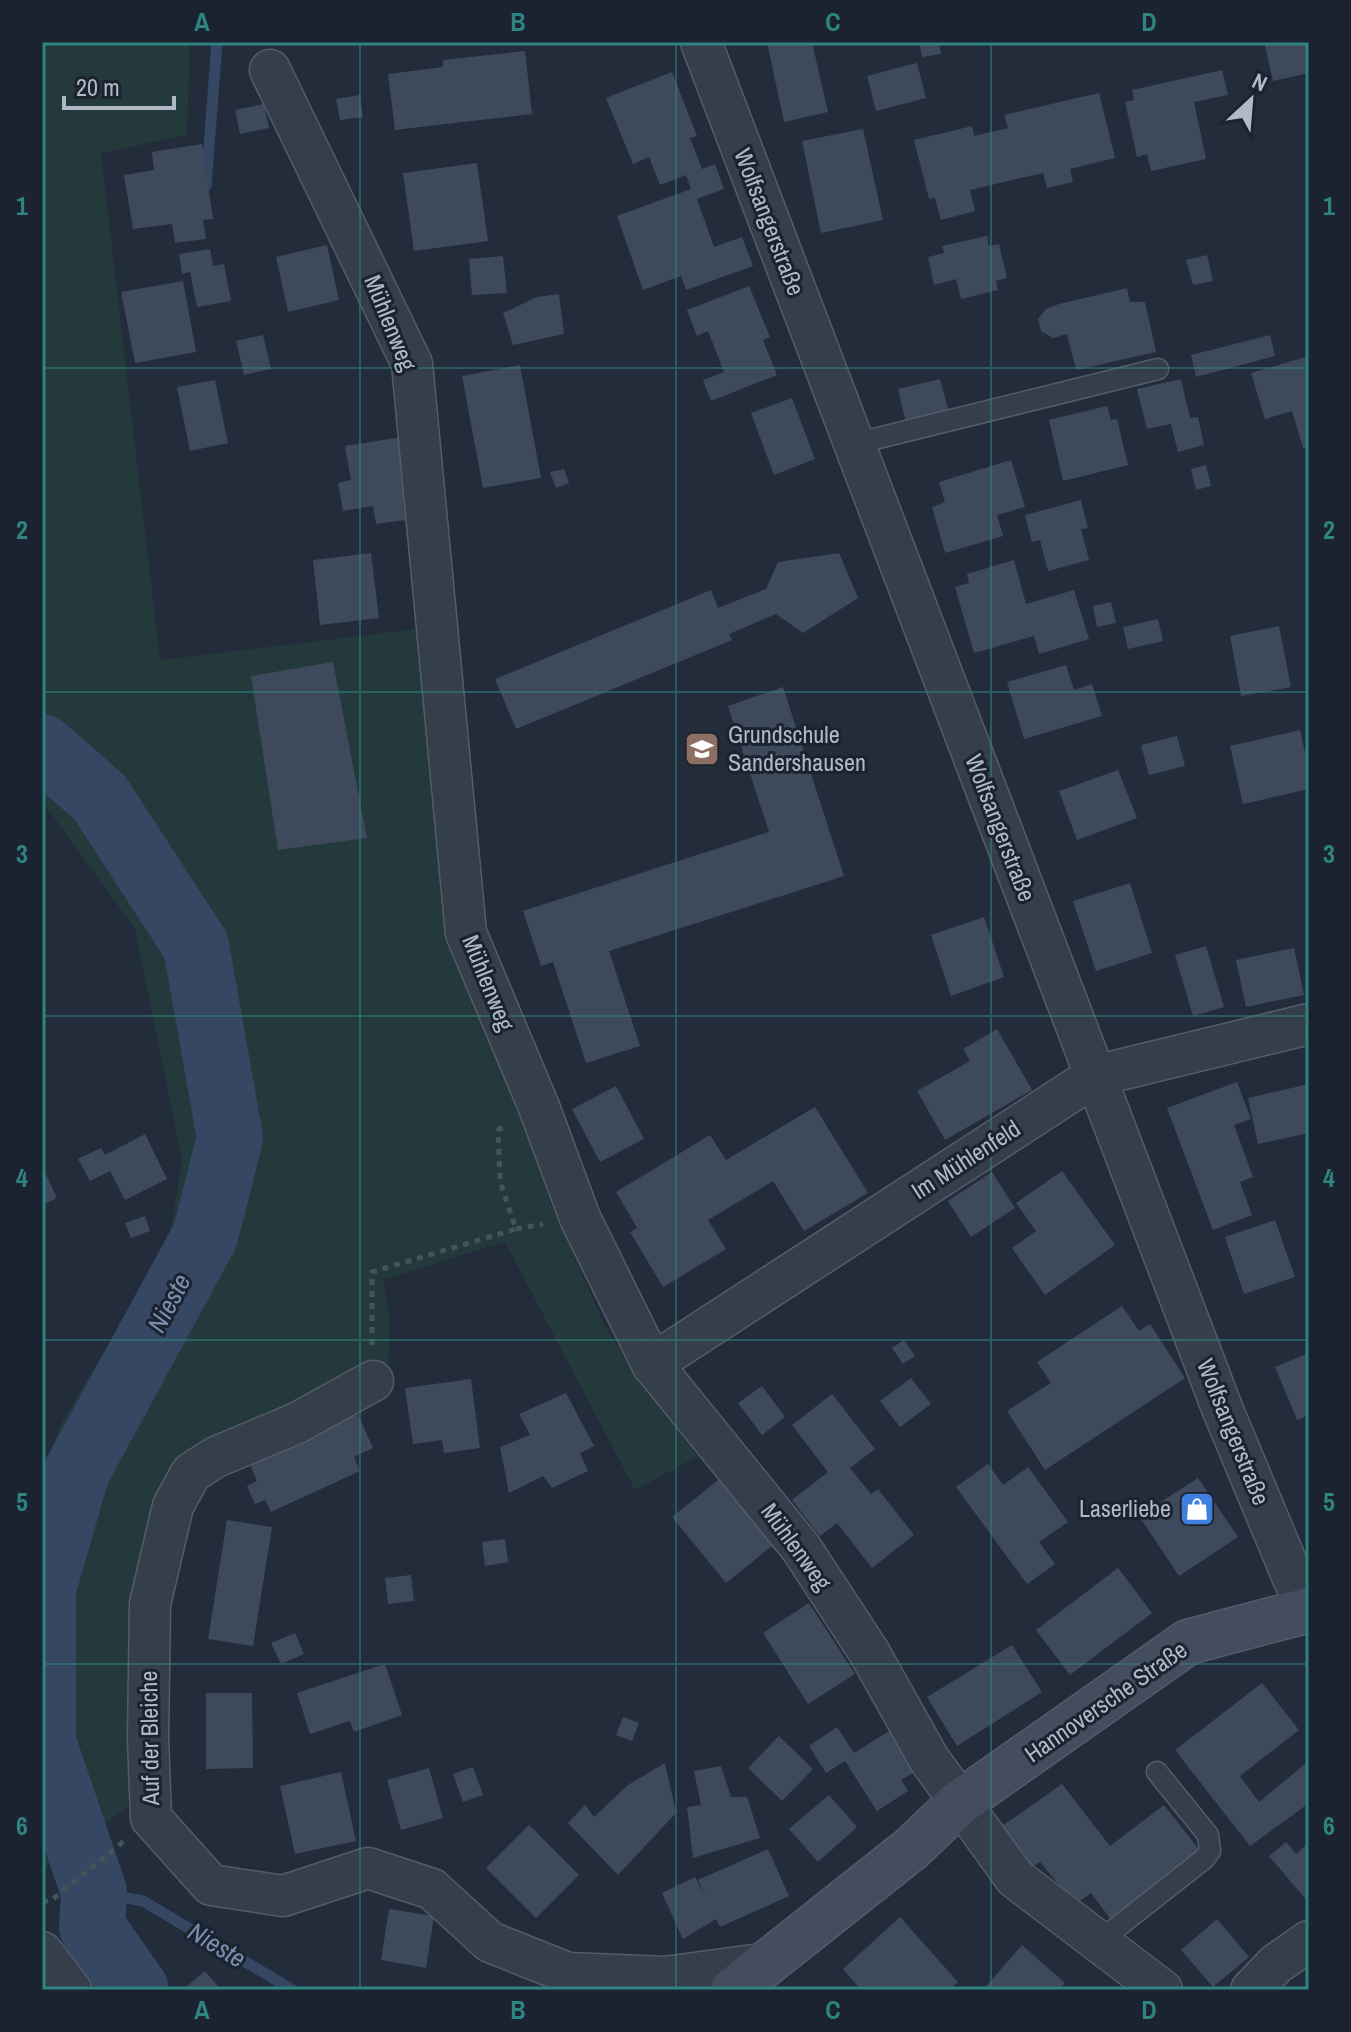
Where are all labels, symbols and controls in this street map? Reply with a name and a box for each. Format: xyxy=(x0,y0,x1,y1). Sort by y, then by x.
text: A xyxy=(194,4,210,39)
text: B xyxy=(510,4,526,39)
text: C xyxy=(825,4,841,39)
text: D xyxy=(1141,4,1157,39)
scale bar xyxy=(64,60,174,110)
north arrow xyxy=(1211,60,1291,140)
text: N xyxy=(1247,66,1272,98)
text: 20 m xyxy=(76,71,120,103)
street label: Wolfsangerstraße xyxy=(727,144,813,300)
text: 1 xyxy=(16,188,28,223)
text: 1 xyxy=(1323,188,1335,223)
street label: Mühlenweg xyxy=(357,270,425,375)
text: 2 xyxy=(16,512,28,547)
text: 2 xyxy=(1323,512,1335,547)
place label: Grundschule Sandershausen xyxy=(728,718,866,778)
school or university icon: Grundschule Sandershausen xyxy=(683,730,721,768)
street label: Wolfsangerstraße xyxy=(958,750,1044,906)
text: 3 xyxy=(16,836,28,871)
text: 3 xyxy=(1323,836,1335,871)
street label: Mühlenweg xyxy=(455,930,523,1035)
street label: Im Mühlenfeld xyxy=(905,1112,1026,1206)
text: 4 xyxy=(16,1160,28,1195)
text: 4 xyxy=(1323,1160,1335,1195)
water label: Nieste xyxy=(139,1267,198,1338)
street label: Wolfsangerstraße xyxy=(1190,1354,1278,1509)
text: 5 xyxy=(16,1484,28,1519)
text: 5 xyxy=(1323,1484,1335,1519)
shop icon: Laserliebe xyxy=(1178,1490,1216,1528)
place label: Laserliebe xyxy=(1079,1492,1171,1524)
street label: Mühlenweg xyxy=(754,1496,839,1597)
street label: Hannoversche Straße xyxy=(1018,1633,1193,1769)
street label: Auf der Bleiche xyxy=(132,1670,166,1807)
text: 6 xyxy=(16,1808,28,1843)
text: 6 xyxy=(1323,1808,1335,1843)
water label: Nieste xyxy=(182,1914,253,1975)
text: A xyxy=(194,1992,210,2027)
text: B xyxy=(510,1992,526,2027)
text: C xyxy=(825,1992,841,2027)
text: D xyxy=(1141,1992,1157,2027)

